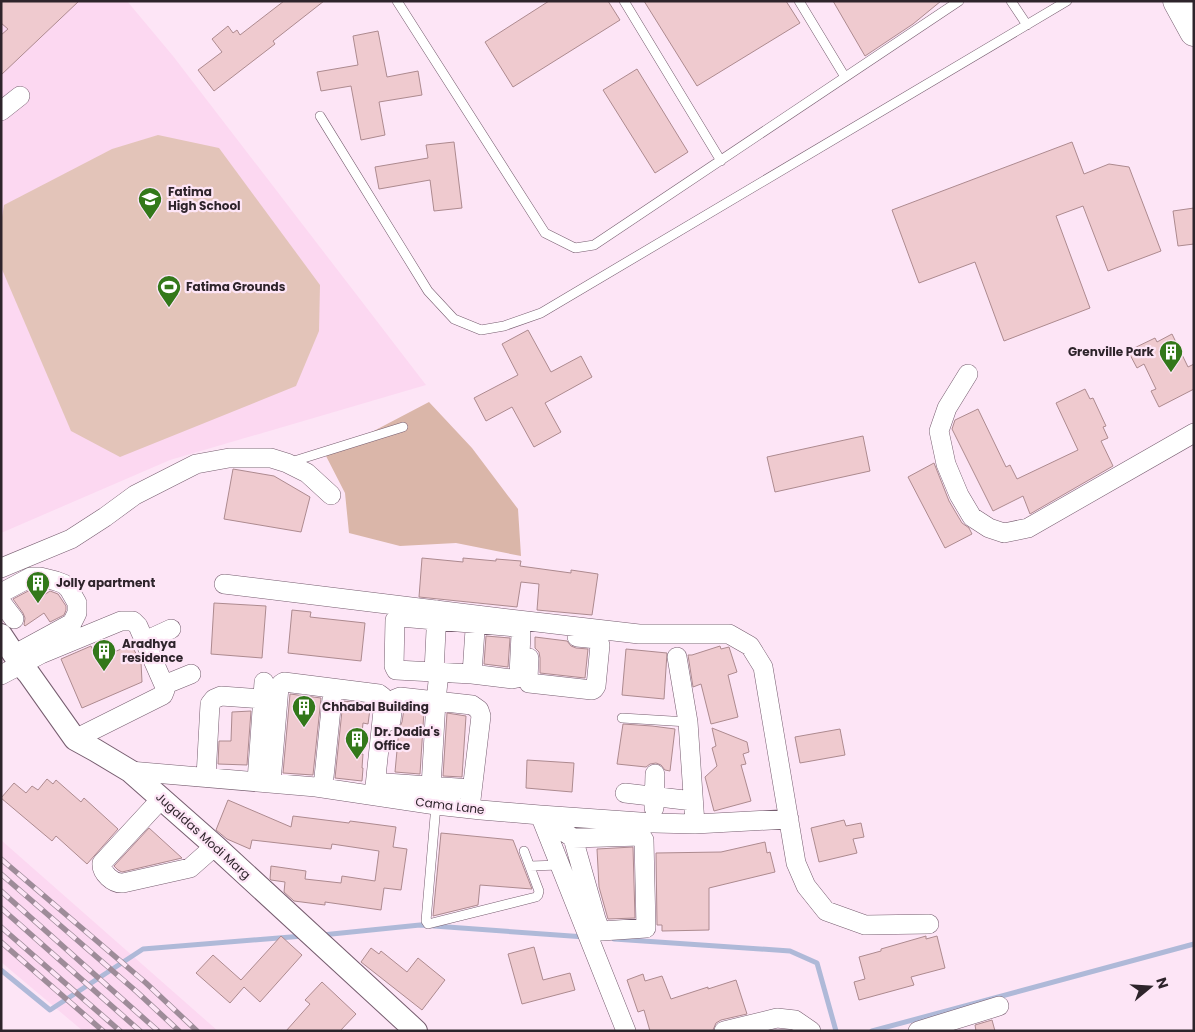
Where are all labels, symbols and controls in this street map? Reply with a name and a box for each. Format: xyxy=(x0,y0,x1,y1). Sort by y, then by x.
place label: Fatima High School xyxy=(168,183,241,214)
school or university icon: Fatima High School xyxy=(137,186,163,220)
sports icon: Fatima Grounds xyxy=(156,274,182,308)
place label: Fatima Grounds xyxy=(186,278,286,295)
building icon: Grenville Park xyxy=(1158,339,1184,373)
place label: Grenville Park xyxy=(1068,343,1155,360)
building icon: Jolly apartment xyxy=(25,570,51,604)
place label: Jolly apartment xyxy=(56,574,155,591)
place label: Aradhya residence xyxy=(122,635,184,666)
building icon: Aradhya residence xyxy=(91,638,117,672)
building icon: Chhabal Building xyxy=(291,694,317,728)
place label: Chhabal Building xyxy=(322,698,429,715)
place label: Dr. Dadia's Office xyxy=(374,723,440,754)
building icon: Dr. Dadia's Office xyxy=(344,726,370,760)
street label: Jugaldas Modi Marg xyxy=(152,788,254,883)
street label: Cama Lane xyxy=(415,793,486,818)
north arrow xyxy=(1125,962,1175,1012)
text: N xyxy=(1151,975,1174,991)

